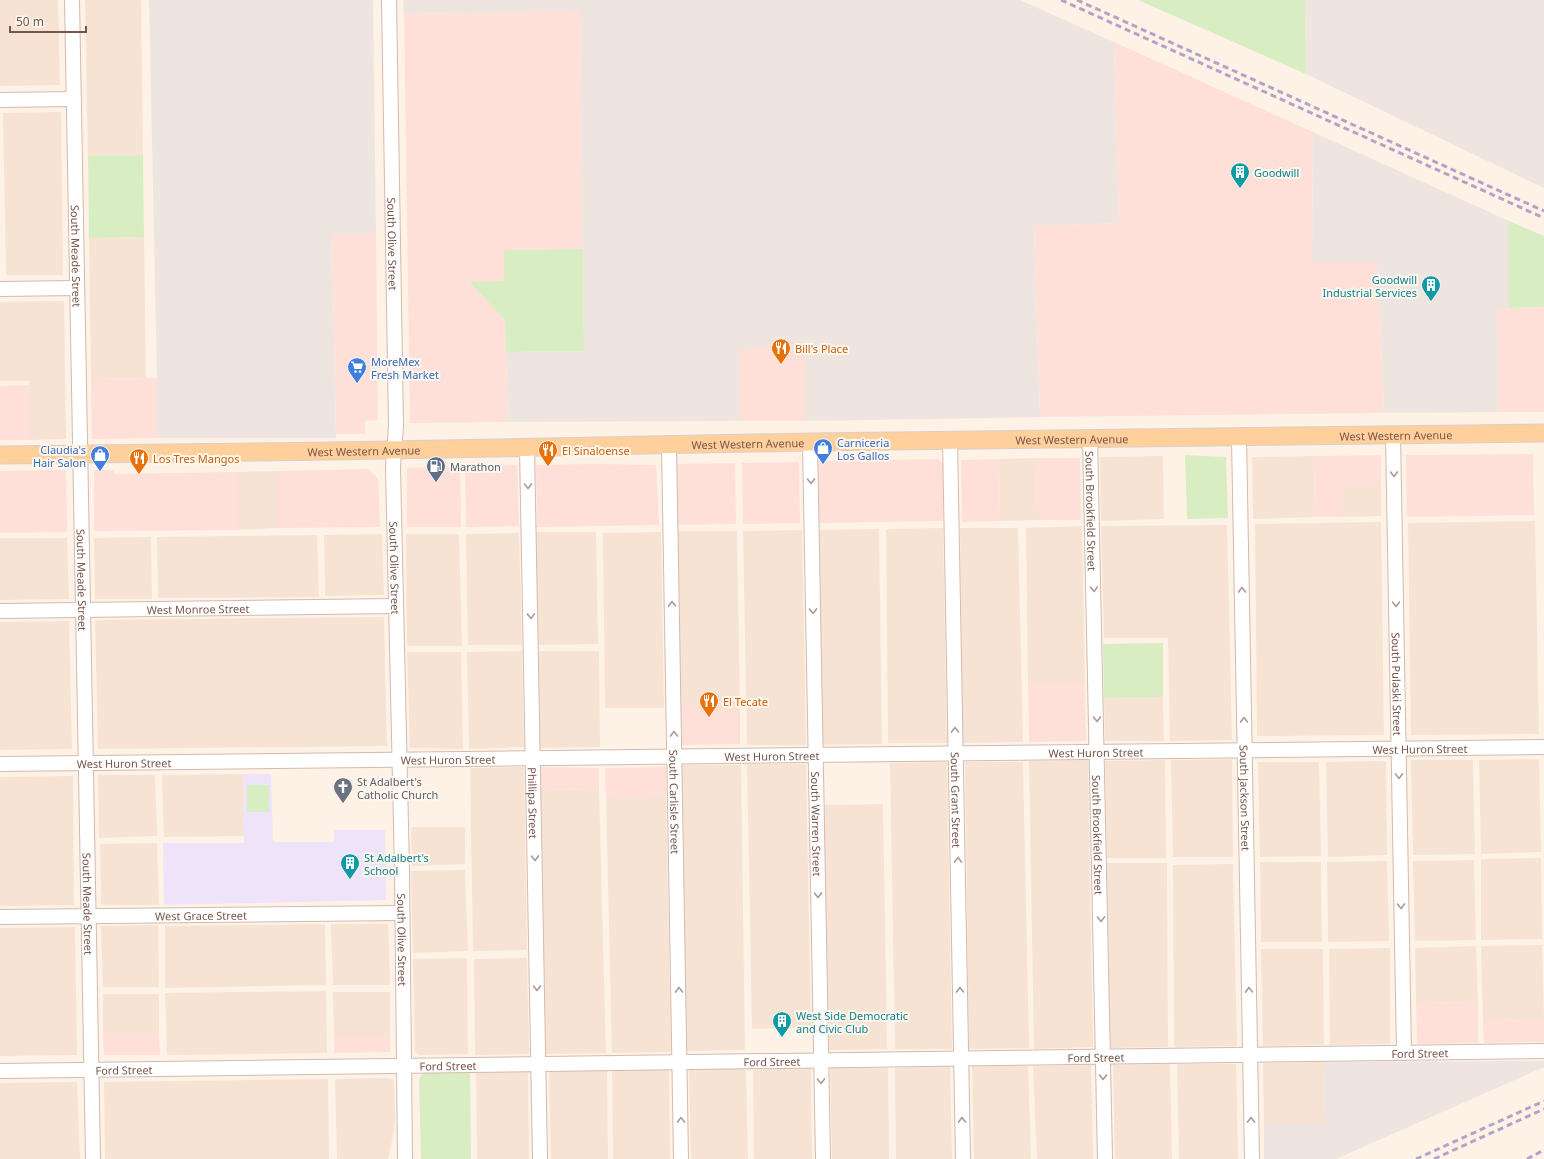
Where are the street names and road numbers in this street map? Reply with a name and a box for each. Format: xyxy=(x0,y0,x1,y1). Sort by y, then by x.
street label: South Olive Street xyxy=(385,197,401,291)
street label: South Meade Street xyxy=(68,205,85,307)
street label: West Western Avenue xyxy=(1339,427,1452,443)
street label: West Western Avenue xyxy=(1015,431,1128,447)
street label: West Western Avenue xyxy=(691,435,805,452)
street label: West Western Avenue xyxy=(307,442,421,459)
street label: South Brookfield Street xyxy=(1083,451,1100,571)
street label: South Olive Street xyxy=(387,521,404,614)
street label: South Meade Street xyxy=(74,529,91,631)
street label: West Monroe Street xyxy=(147,600,249,617)
street label: South Pulaski Street xyxy=(1389,632,1406,736)
street label: West Huron Street xyxy=(1372,740,1467,756)
street label: West Huron Street xyxy=(1048,744,1143,760)
street label: South Jackson Street xyxy=(1237,745,1254,851)
street label: West Huron Street xyxy=(724,747,819,764)
street label: South Carlisle Street xyxy=(667,750,683,854)
street label: West Huron Street xyxy=(400,751,495,767)
street label: South Grant Street xyxy=(948,752,965,848)
street label: West Huron Street xyxy=(77,755,171,771)
street label: Phillipa Street xyxy=(525,767,542,839)
street label: South Warren Street xyxy=(808,771,825,877)
street label: South Brookfield Street xyxy=(1090,775,1107,895)
street label: South Meade Street xyxy=(80,853,97,955)
street label: South Olive Street xyxy=(395,893,411,986)
street label: West Grace Street xyxy=(155,907,247,923)
street label: Ford Street xyxy=(1391,1045,1449,1060)
street label: Ford Street xyxy=(1067,1049,1125,1065)
street label: Ford Street xyxy=(743,1053,801,1069)
street label: Ford Street xyxy=(419,1057,477,1073)
street label: Ford Street xyxy=(95,1062,153,1077)

